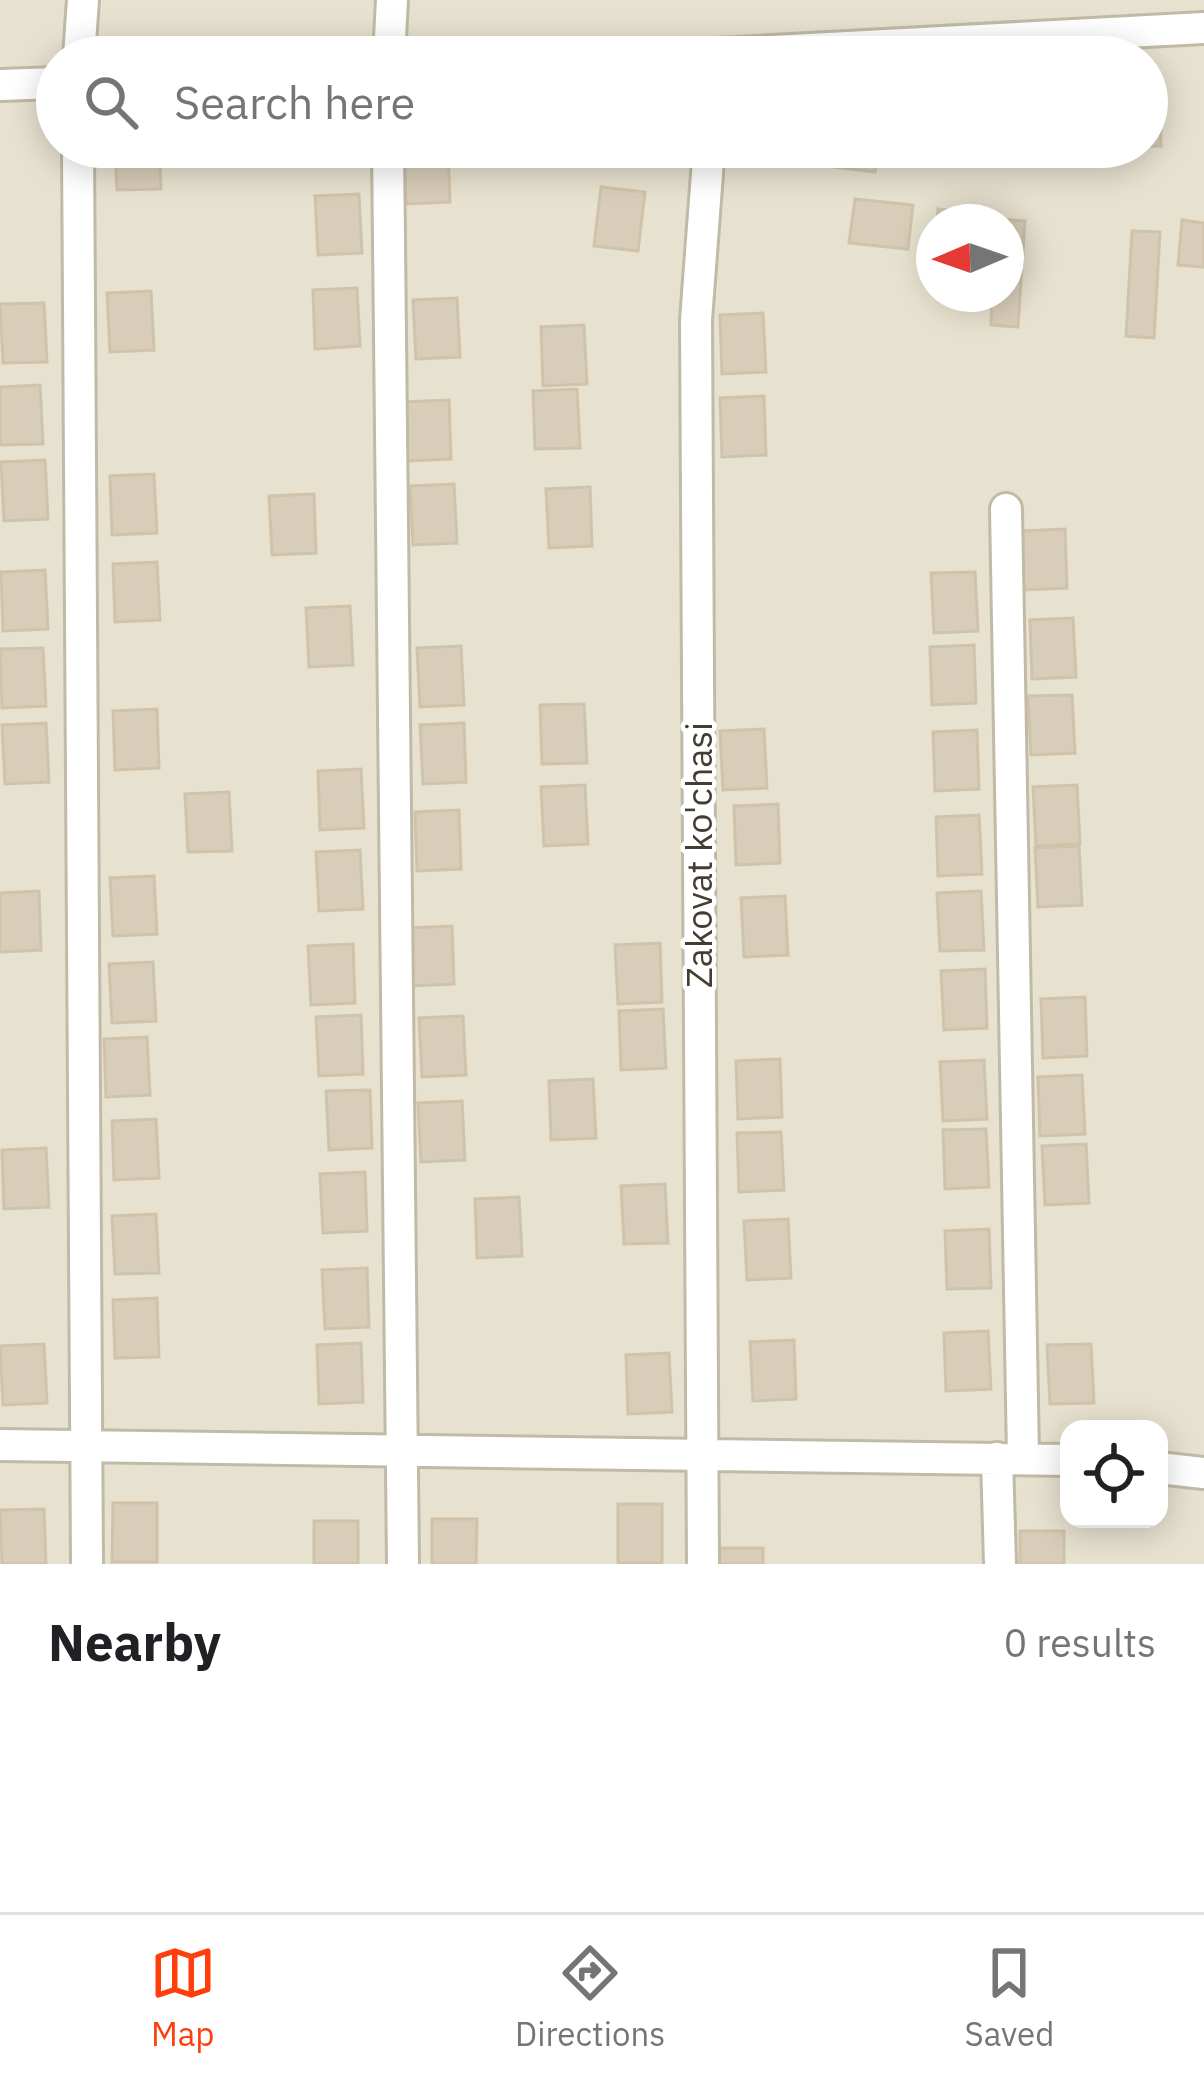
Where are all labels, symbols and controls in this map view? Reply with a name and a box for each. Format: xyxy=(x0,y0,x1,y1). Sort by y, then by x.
search box xyxy=(36,36,1168,168)
icon: search xyxy=(78,69,144,135)
text: Search here xyxy=(174,73,415,131)
north arrow xyxy=(916,204,1024,312)
street label: Zakovat ko'chasi xyxy=(675,722,722,988)
map controls xyxy=(1060,1420,1168,1528)
button: locate xyxy=(1060,1420,1168,1528)
text: Nearby xyxy=(48,1609,221,1675)
text: 0 results xyxy=(1004,1617,1156,1668)
tab: Map xyxy=(150,1940,216,2055)
tab: Directions xyxy=(515,1940,665,2055)
tab: Saved xyxy=(965,1940,1054,2055)

